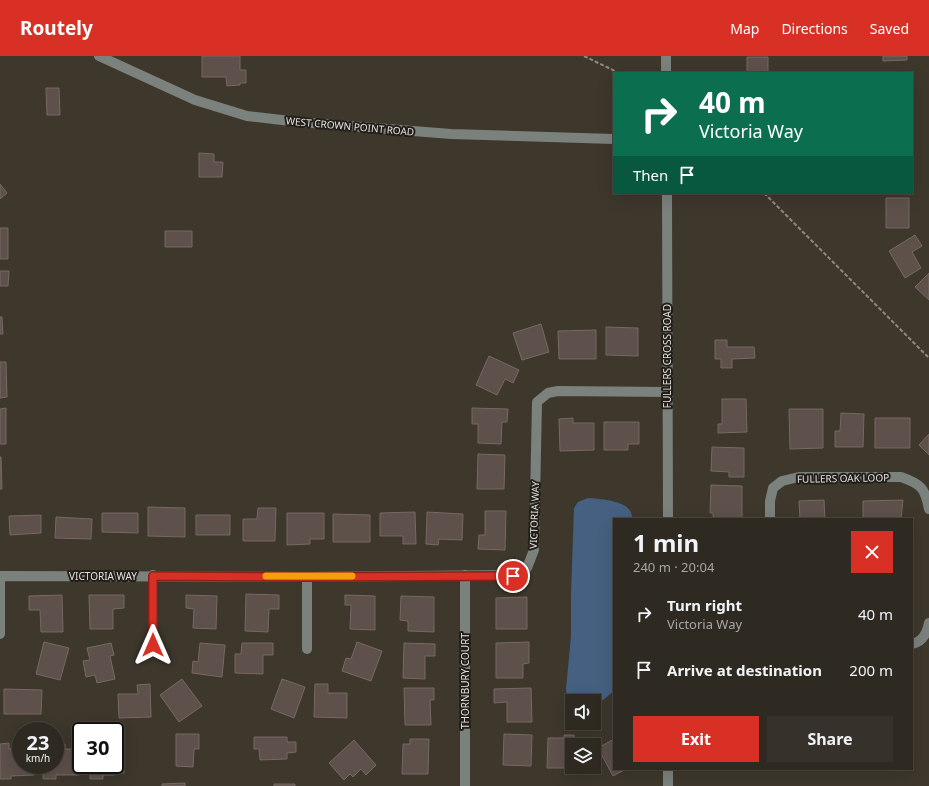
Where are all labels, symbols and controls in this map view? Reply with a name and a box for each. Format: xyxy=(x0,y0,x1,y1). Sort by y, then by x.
text: Routely xyxy=(20,15,93,41)
text: Map xyxy=(730,19,759,38)
text: Directions xyxy=(781,19,848,38)
text: Saved xyxy=(870,19,909,38)
text: 40 m xyxy=(699,83,766,121)
icon: right xyxy=(633,88,685,140)
street label: WEST CROWN POINT ROAD xyxy=(285,113,415,139)
text: Victoria Way xyxy=(699,119,803,143)
icon: arrive xyxy=(676,164,698,186)
text: Then xyxy=(633,165,668,185)
street label: FULLERS CROSS ROAD xyxy=(660,304,674,408)
street label: FULLERS OAK LOOP xyxy=(797,470,889,486)
street label: VICTORIA WAY xyxy=(526,481,542,549)
text: 1 min xyxy=(633,526,699,559)
button: close xyxy=(851,531,893,573)
text: 240 m · 20:04 xyxy=(633,558,714,576)
pin xyxy=(496,559,530,593)
icon: arrive xyxy=(502,565,524,587)
street label: VICTORIA WAY xyxy=(69,569,137,583)
text: Turn right xyxy=(667,595,742,615)
icon: right xyxy=(633,603,655,625)
text: 40 m xyxy=(858,604,893,624)
text: Victoria Way xyxy=(667,615,742,633)
position arrow xyxy=(132,624,174,666)
street label: THORNBURY COURT xyxy=(458,633,472,729)
icon: arrive xyxy=(633,659,655,681)
text: Arrive at destination xyxy=(667,660,822,680)
text: 200 m xyxy=(849,660,893,680)
map controls xyxy=(565,694,601,774)
button: sound xyxy=(565,694,601,730)
button: Exit xyxy=(633,716,759,762)
button: Share xyxy=(767,716,893,762)
speed limit sign: 30 xyxy=(72,722,124,774)
text: 23 xyxy=(27,729,49,756)
button: layers xyxy=(565,738,601,774)
text: km/h xyxy=(26,751,50,765)

